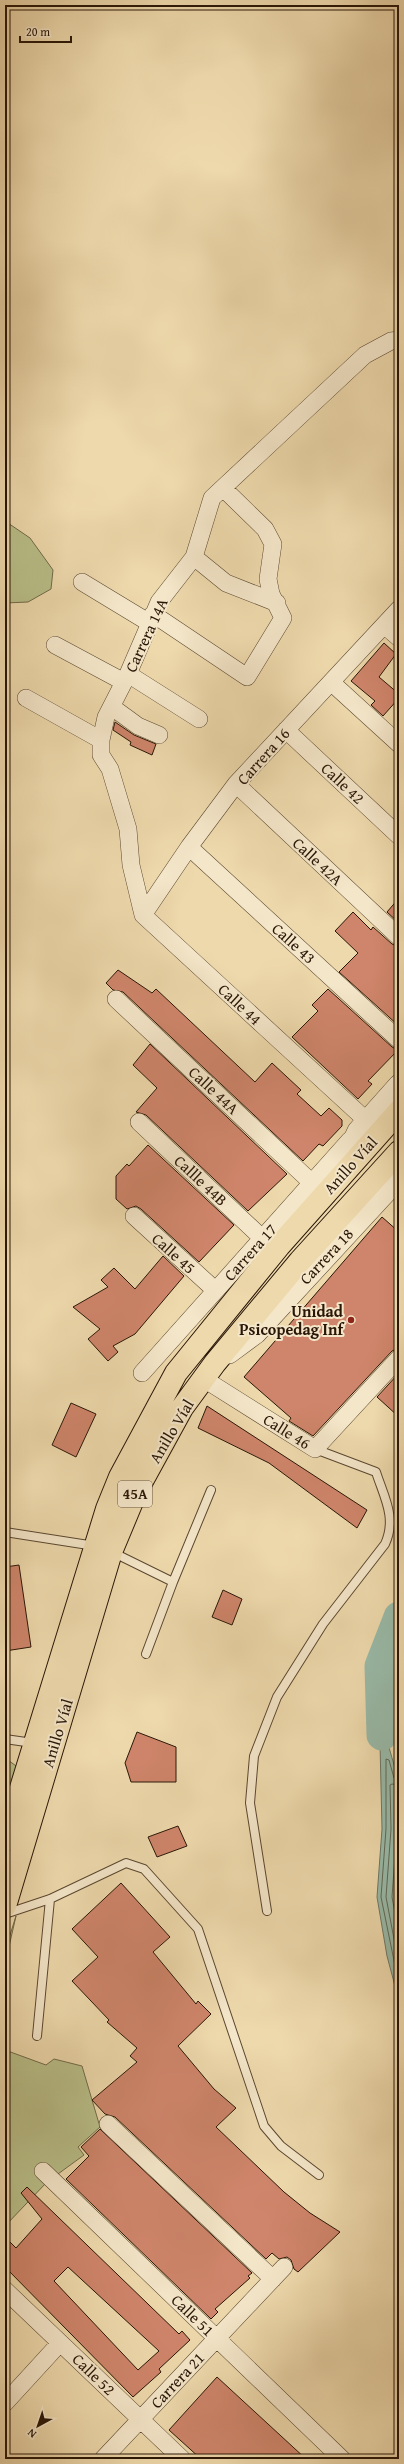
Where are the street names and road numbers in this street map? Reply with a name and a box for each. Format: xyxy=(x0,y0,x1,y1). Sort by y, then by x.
street label: Carrera 14A xyxy=(118,594,174,676)
street label: Carrera 16 xyxy=(231,722,295,790)
street label: Calle 42 xyxy=(316,757,370,809)
street label: Calle 42A xyxy=(287,831,349,891)
street label: Calle 43 xyxy=(267,917,321,969)
street label: Calle 44 xyxy=(213,978,267,1031)
street label: Calle 44A xyxy=(183,1060,245,1120)
street label: Anillo Víal xyxy=(317,1130,383,1199)
street label: Callle 44B xyxy=(169,1149,233,1211)
street label: Carrera 17 xyxy=(218,1218,282,1286)
street label: Carrera 18 xyxy=(293,1222,359,1290)
street label: Calle 45 xyxy=(147,1227,201,1279)
street label: Anillo Víal xyxy=(142,1394,200,1468)
street label: Calle 46 xyxy=(259,1407,316,1455)
road number: 45A xyxy=(118,1481,152,1507)
street label: Anillo Víal xyxy=(35,1695,79,1770)
street label: Calle 51 xyxy=(166,2288,220,2342)
street label: Carrera 21 xyxy=(144,2346,210,2414)
street label: Calle 52 xyxy=(67,2347,121,2401)

